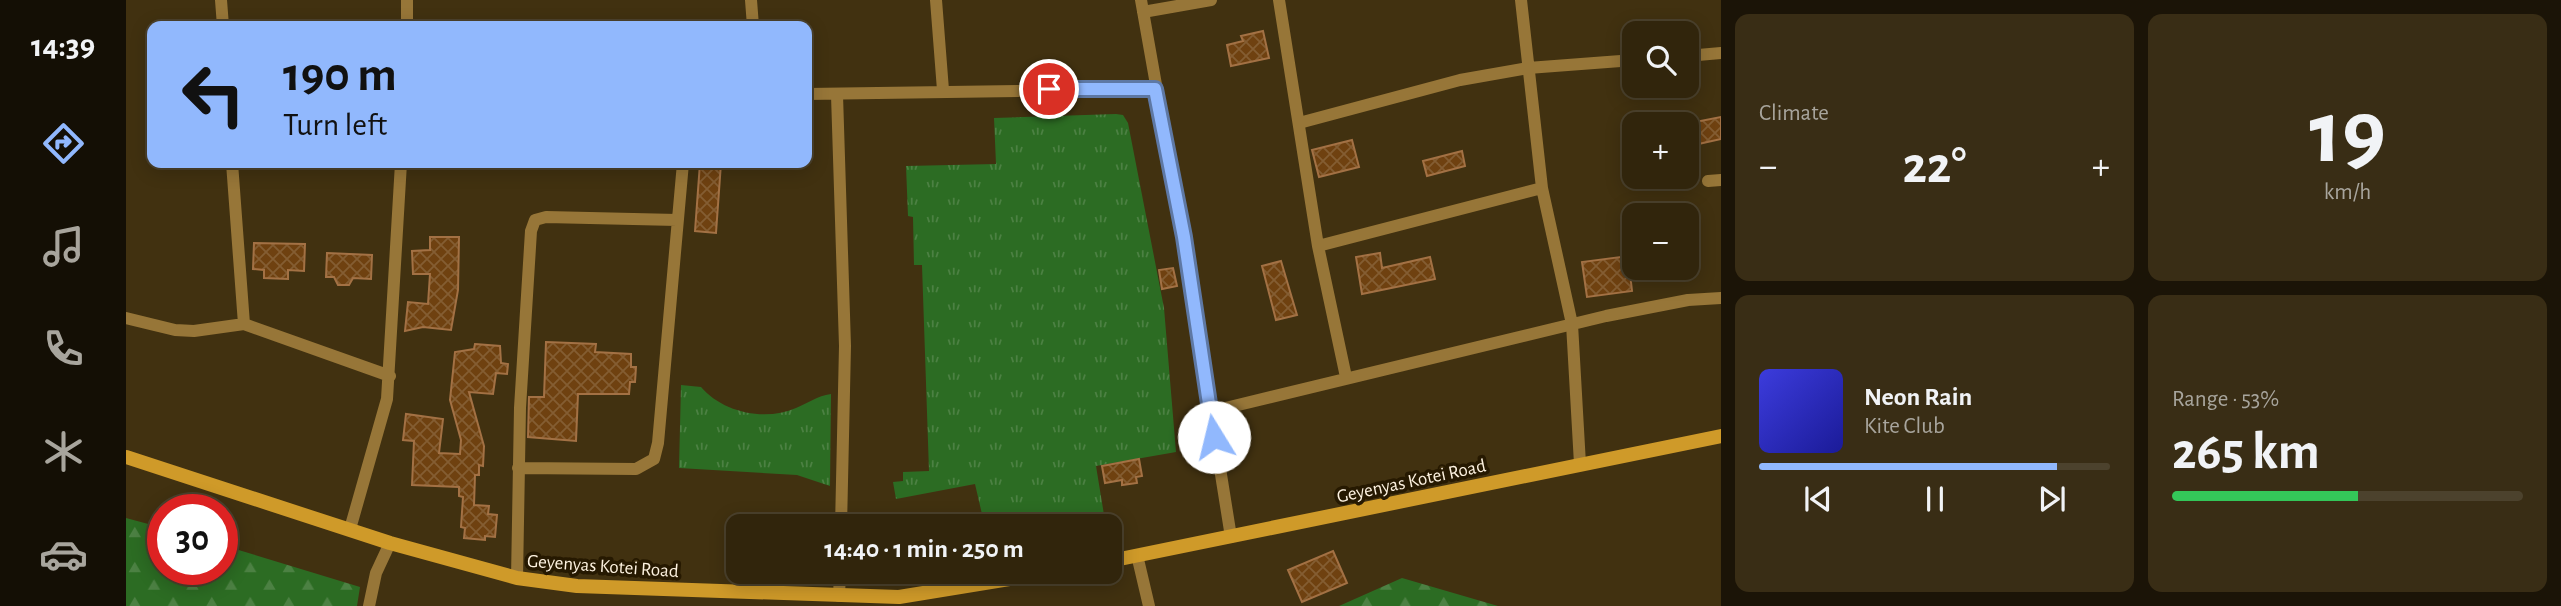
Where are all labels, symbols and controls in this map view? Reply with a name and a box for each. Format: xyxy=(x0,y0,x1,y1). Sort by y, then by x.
map controls xyxy=(1622,21,1699,280)
button: search xyxy=(1622,21,1699,98)
text: 14:39 xyxy=(31,30,95,62)
icon: left xyxy=(168,49,259,140)
text: 190 m xyxy=(283,51,397,100)
pin xyxy=(1019,59,1079,119)
icon: arrive xyxy=(1030,70,1068,108)
text: 19 xyxy=(2309,88,2386,179)
text: Climate xyxy=(1759,102,1829,125)
text: Turn left xyxy=(283,109,387,141)
button: + xyxy=(1622,112,1699,189)
icon: directions xyxy=(39,119,88,168)
text: 22° xyxy=(1902,140,1967,192)
text: − xyxy=(1759,148,1777,186)
text: + xyxy=(2092,148,2110,186)
text: km/h xyxy=(2324,181,2371,204)
button: − xyxy=(1622,203,1699,280)
icon: music xyxy=(39,222,88,271)
icon: phone xyxy=(39,324,88,373)
text: Neon Rain xyxy=(1864,384,1972,410)
text: Range · 53% xyxy=(2172,388,2279,411)
position arrow xyxy=(1177,400,1251,474)
text: Kite Club xyxy=(1864,415,1945,438)
text: 265 km xyxy=(2172,426,2320,478)
icon: climate xyxy=(39,427,88,476)
street label: Geyenyas Kotei Road xyxy=(1335,456,1488,507)
icon: previous xyxy=(1799,480,1837,518)
icon: pause xyxy=(1916,480,1954,518)
icon: next xyxy=(2033,480,2071,518)
speed limit sign: 30 xyxy=(147,494,238,585)
icon: car xyxy=(39,530,88,579)
text: 14:40 · 1 min · 250 m xyxy=(824,536,1024,562)
street label: Geyenyas Kotei Road xyxy=(526,552,679,581)

